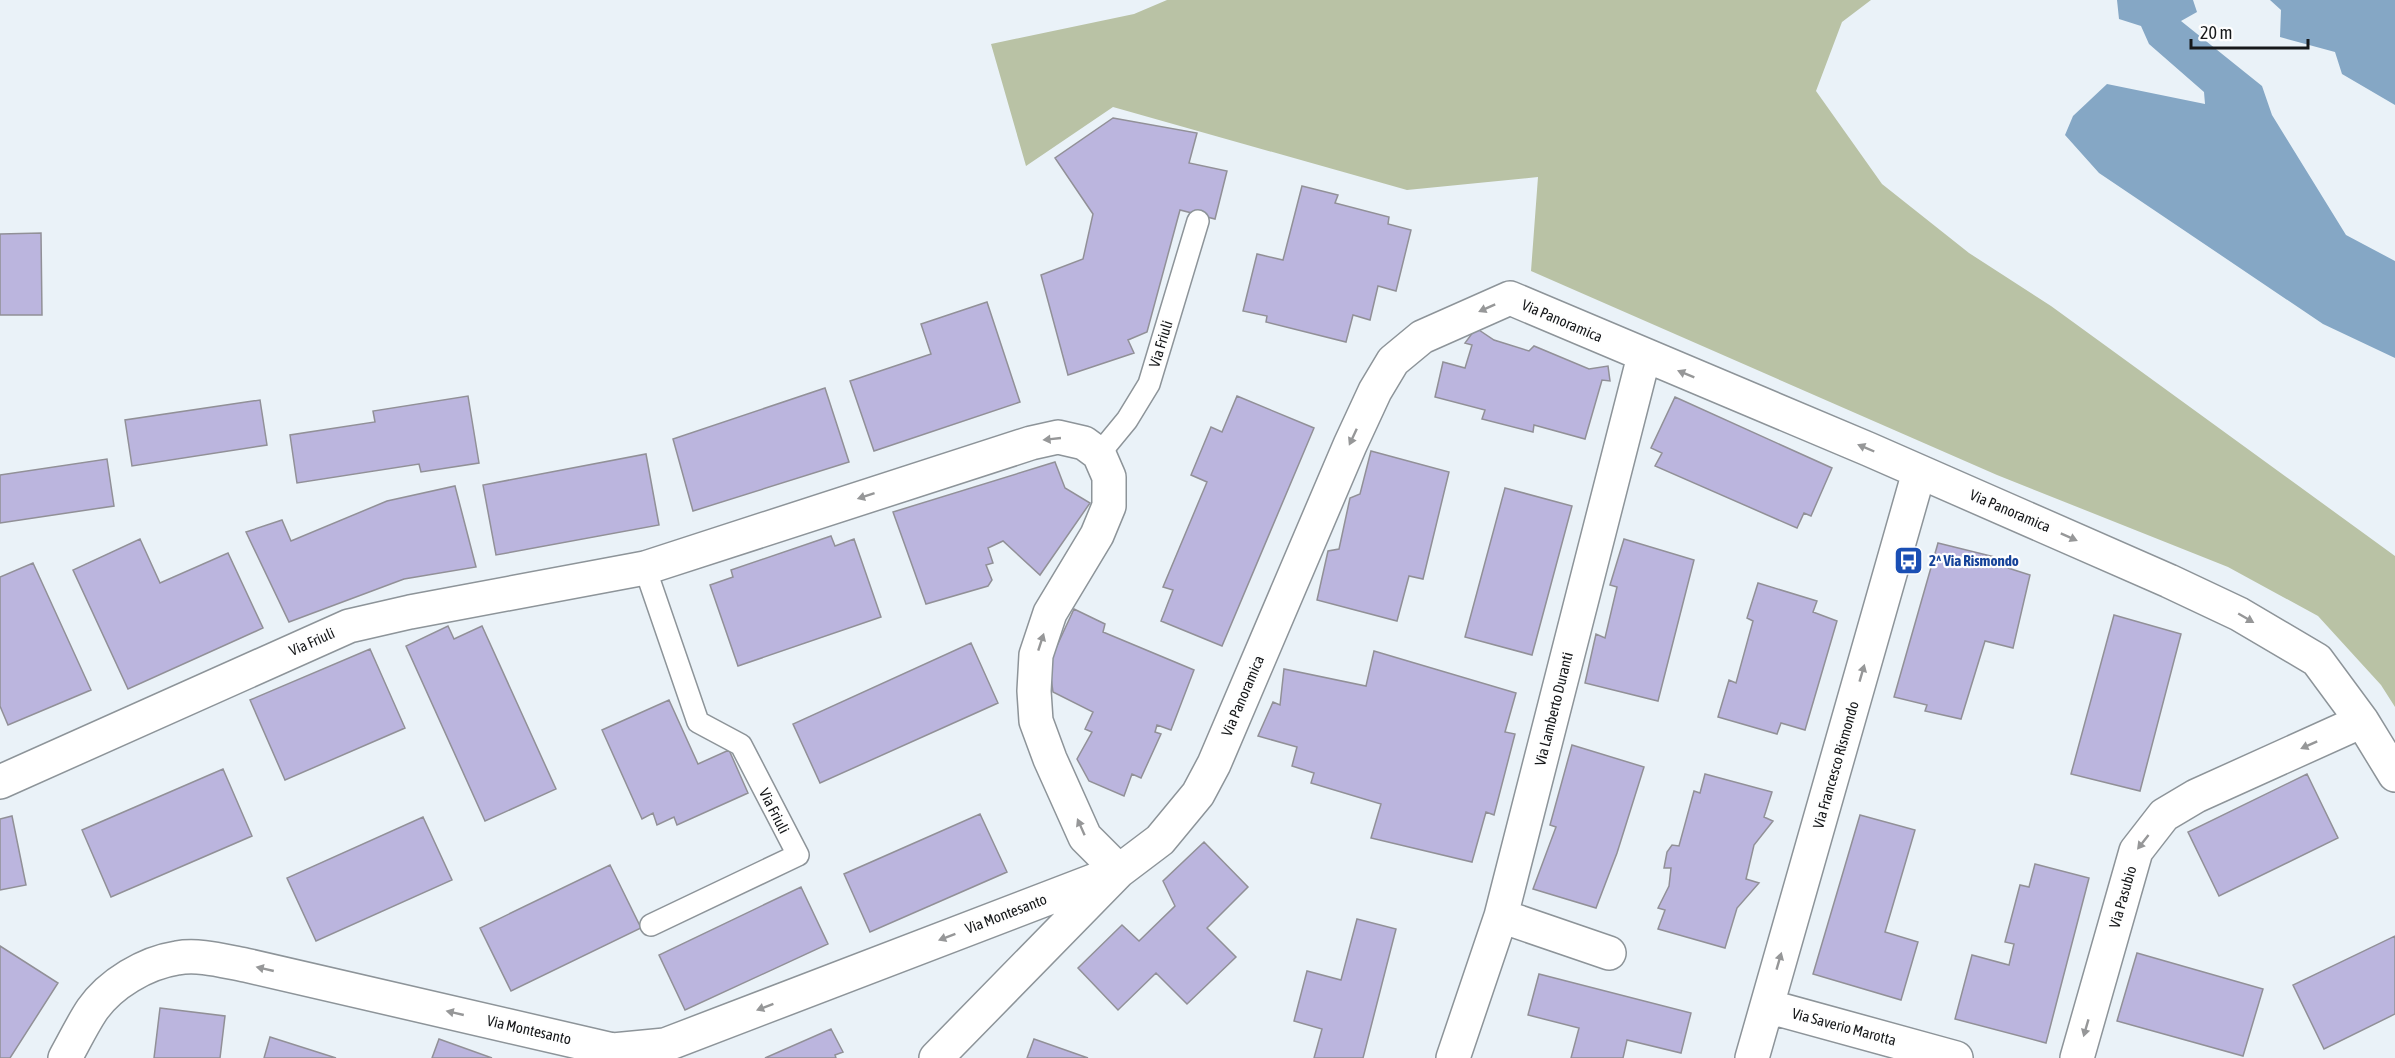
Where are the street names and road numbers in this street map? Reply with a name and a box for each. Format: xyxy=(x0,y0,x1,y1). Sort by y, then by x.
street label: Via Panoramica xyxy=(1519,296,1605,345)
street label: Via Friuli xyxy=(1145,318,1176,369)
street label: Via Panoramica xyxy=(1967,486,2053,535)
street label: Via Friuli xyxy=(286,624,337,659)
street label: Via Lamberto Duranti xyxy=(1531,650,1576,768)
street label: Via Panoramica xyxy=(1218,653,1267,739)
street label: Via Francesco Rismondo xyxy=(1809,699,1862,831)
street label: Via Friuli xyxy=(756,785,793,836)
street label: Via Pasubio xyxy=(2106,864,2140,930)
street label: Via Montesanto xyxy=(963,890,1049,937)
street label: Via Saverio Marotta xyxy=(1790,1004,1898,1049)
street label: Via Montesanto xyxy=(485,1012,573,1047)

